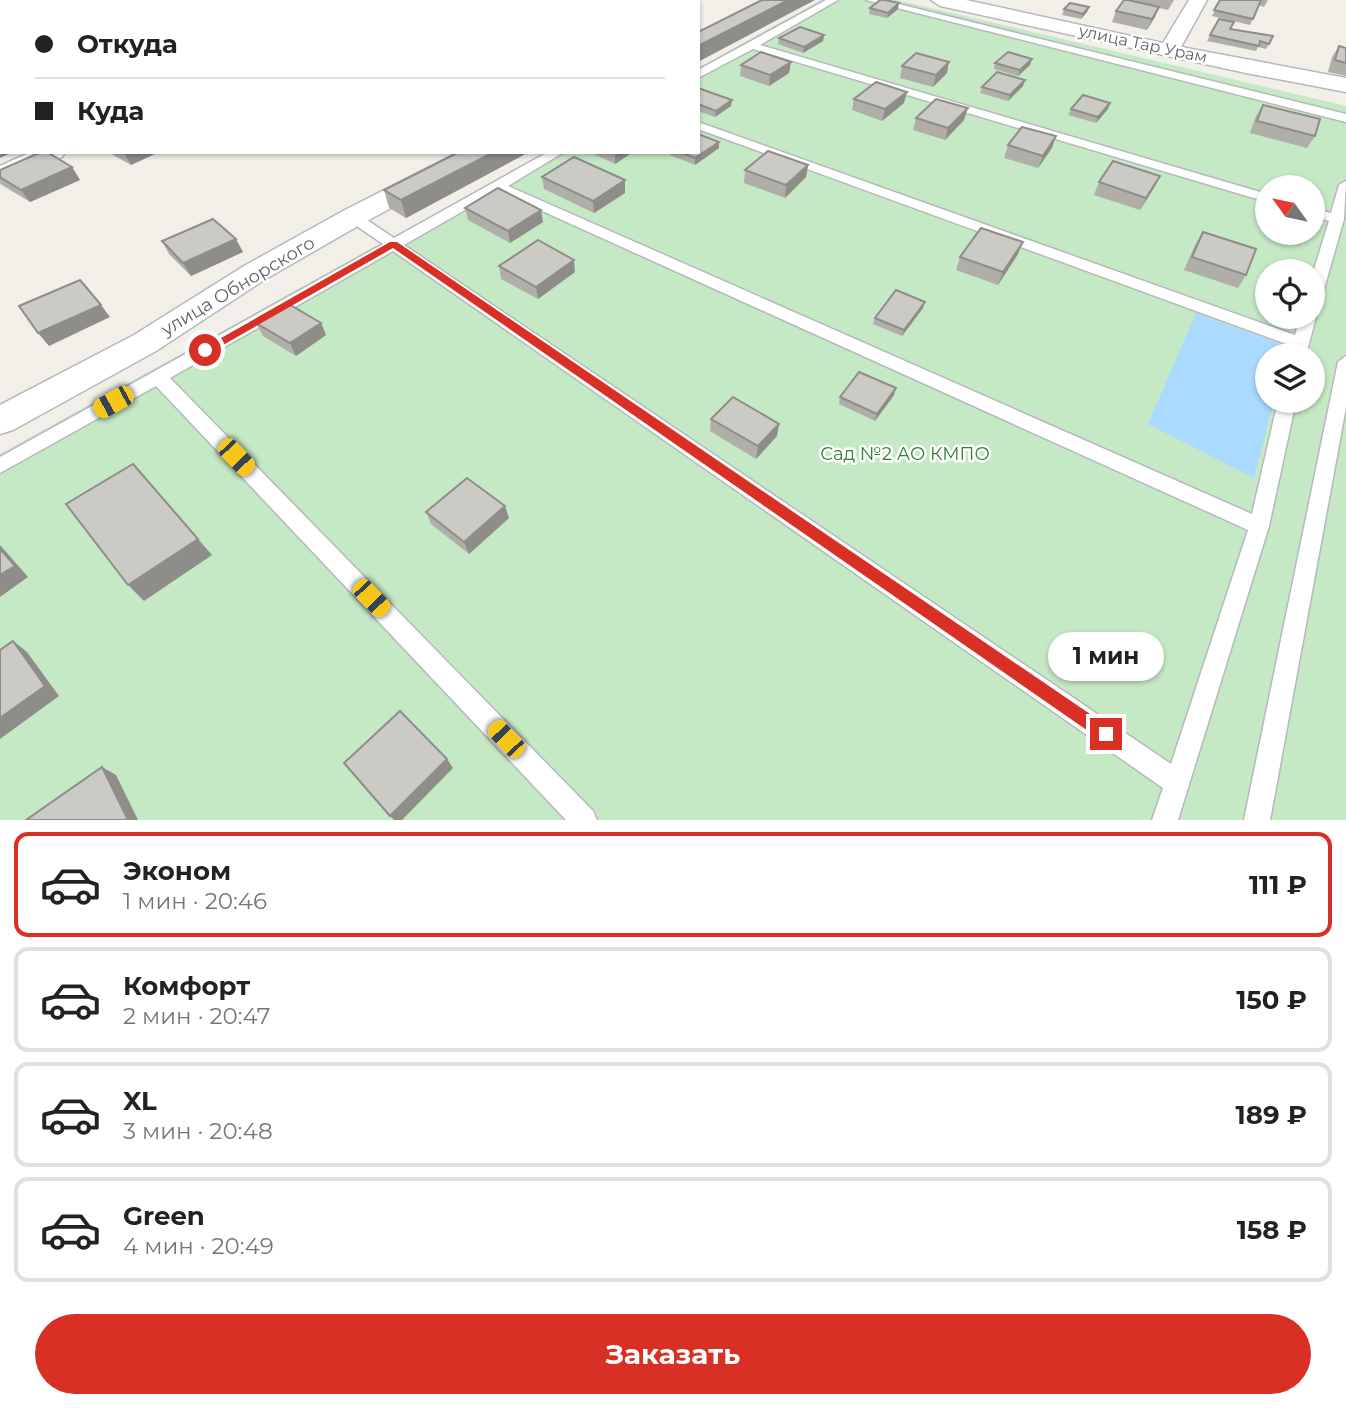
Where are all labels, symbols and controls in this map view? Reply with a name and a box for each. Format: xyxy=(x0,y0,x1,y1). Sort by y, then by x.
street label: улица Тар Урам xyxy=(1076,21,1209,67)
text: Откуда xyxy=(77,28,178,60)
text: Куда xyxy=(77,95,144,127)
north arrow xyxy=(1255,175,1325,245)
map controls xyxy=(1255,175,1325,413)
street label: улица Обнорского xyxy=(156,231,319,341)
button: locate xyxy=(1255,259,1325,329)
route start xyxy=(189,334,221,366)
button: layers xyxy=(1255,343,1325,413)
car xyxy=(90,383,137,421)
car xyxy=(214,435,259,479)
park label: Сад №2 АО КМПО xyxy=(820,443,990,465)
car xyxy=(349,576,394,620)
callout: 1 мин xyxy=(1048,632,1164,682)
text: 1 мин xyxy=(1073,642,1139,670)
car xyxy=(484,717,529,761)
route end xyxy=(1090,718,1122,750)
icon: car xyxy=(39,853,102,916)
text: Эконом xyxy=(123,855,231,887)
text: 111 ₽ xyxy=(1249,869,1307,901)
text: 1 мин · 20:46 xyxy=(123,887,267,915)
icon: car xyxy=(39,968,102,1031)
text: Комфорт xyxy=(123,970,250,1002)
text: 150 ₽ xyxy=(1236,984,1307,1016)
text: 2 мин · 20:47 xyxy=(123,1002,270,1030)
icon: car xyxy=(39,1083,102,1146)
text: XL xyxy=(123,1085,157,1117)
text: 189 ₽ xyxy=(1236,1099,1307,1131)
text: 3 мин · 20:48 xyxy=(123,1117,273,1145)
icon: car xyxy=(39,1198,102,1261)
text: Green xyxy=(123,1200,205,1232)
text: 158 ₽ xyxy=(1237,1214,1307,1246)
text: 4 мин · 20:49 xyxy=(123,1232,274,1260)
button: Заказать xyxy=(35,1314,1311,1394)

